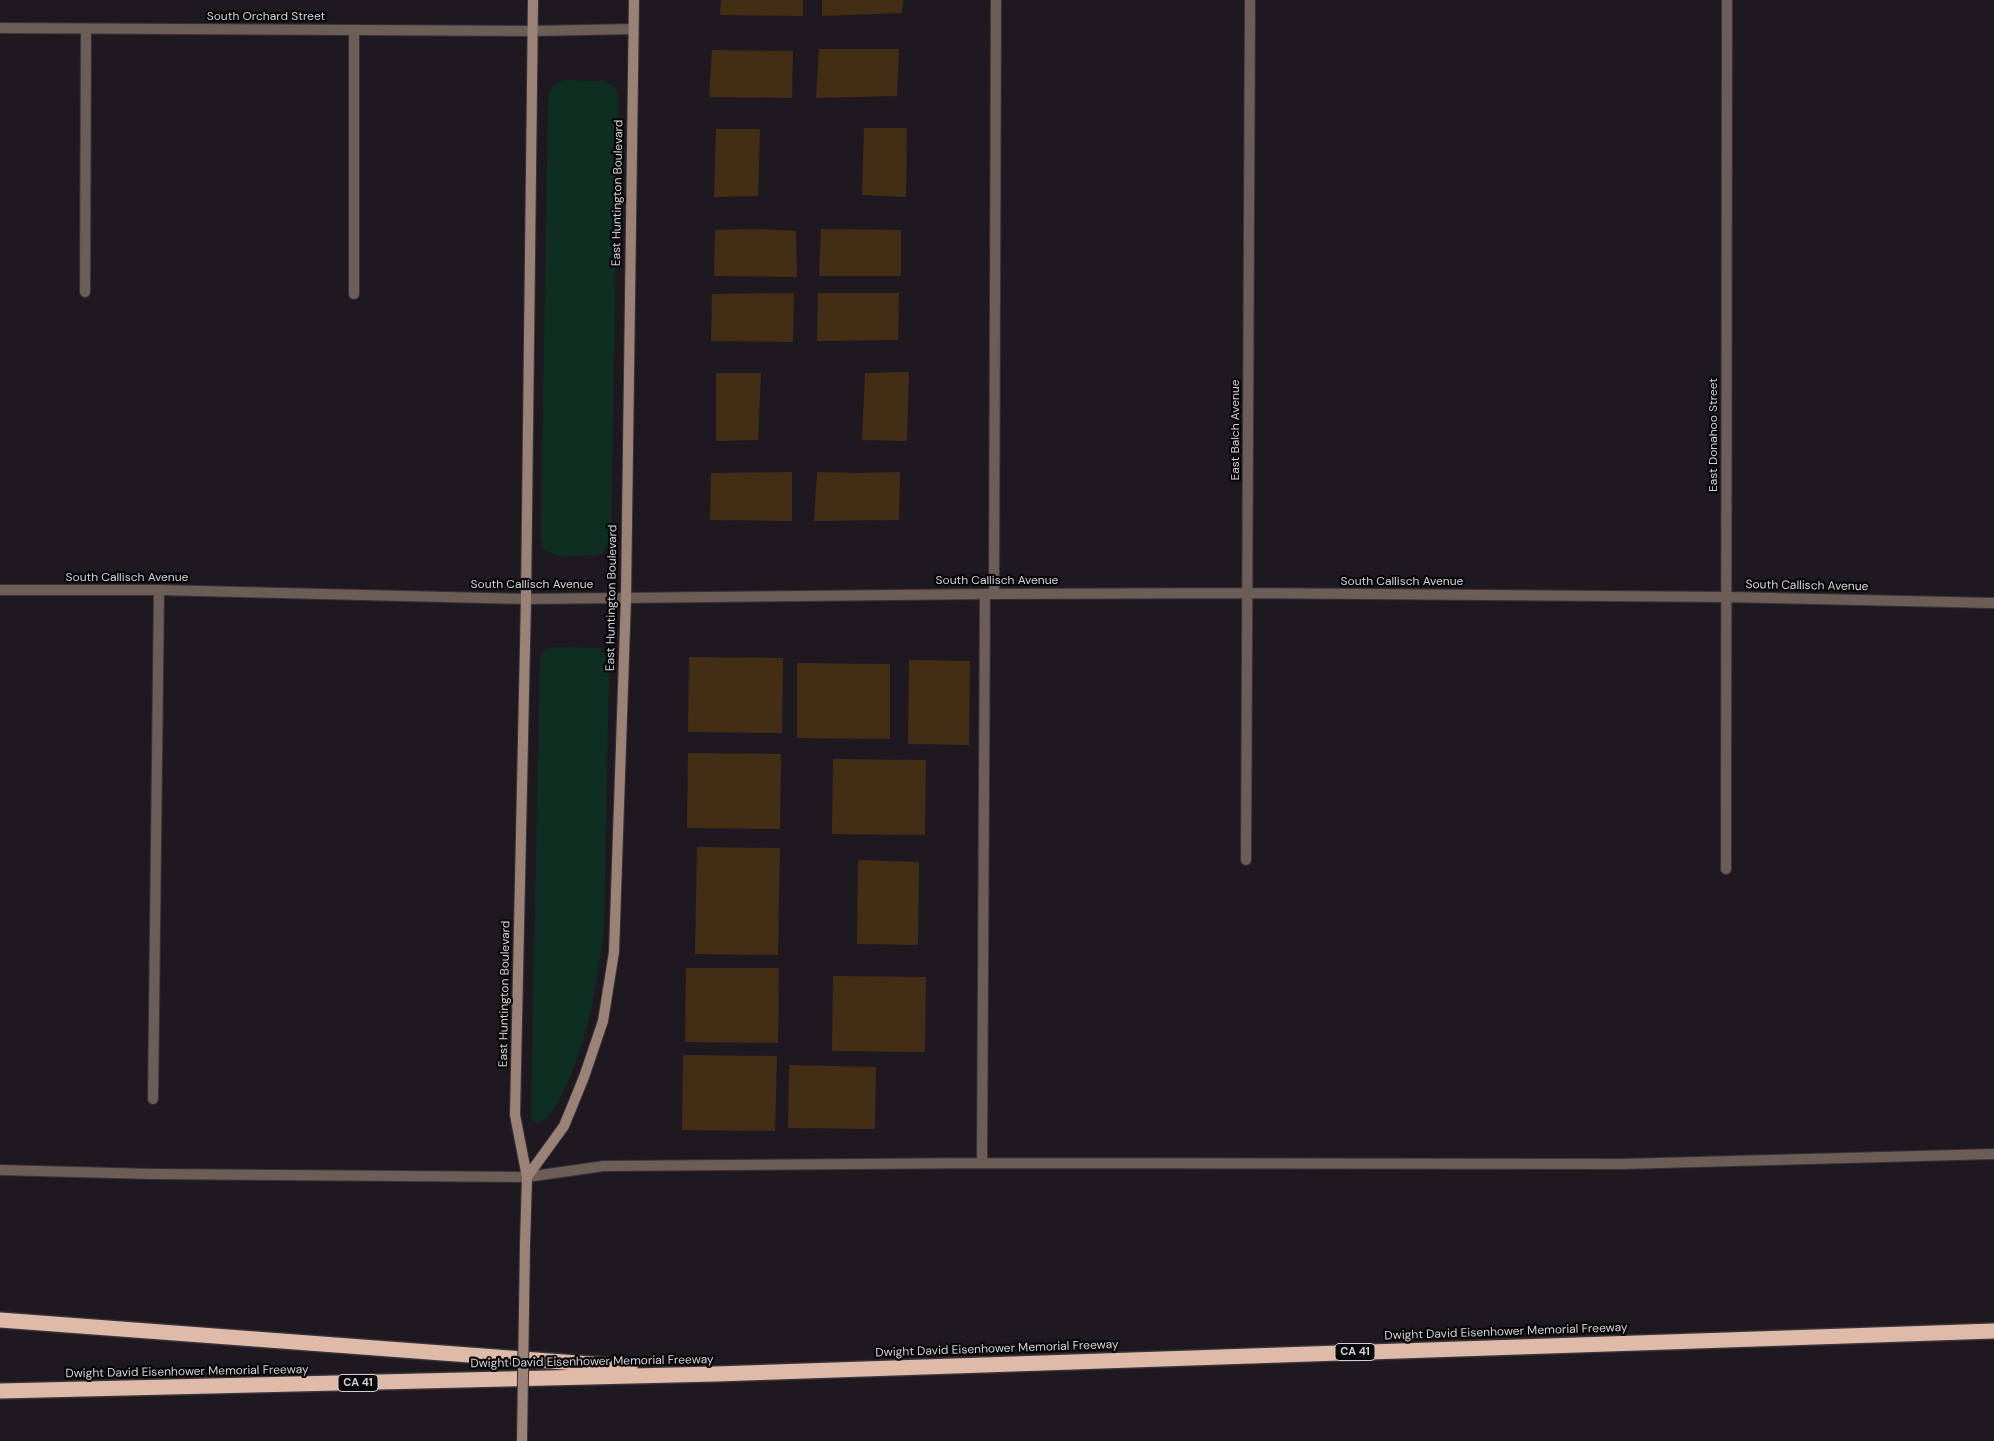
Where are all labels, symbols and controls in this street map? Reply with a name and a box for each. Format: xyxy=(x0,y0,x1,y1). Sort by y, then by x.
street label: South Orchard Street xyxy=(207,10,325,24)
street label: East Huntington Boulevard xyxy=(610,120,626,266)
street label: East Donahoo Street xyxy=(1707,378,1721,492)
street label: East Balch Avenue xyxy=(1229,379,1243,481)
street label: East Huntington Boulevard xyxy=(604,525,620,671)
street label: South Callisch Avenue xyxy=(66,571,188,585)
street label: South Callisch Avenue xyxy=(936,574,1058,588)
street label: South Callisch Avenue xyxy=(1341,575,1463,589)
street label: South Callisch Avenue xyxy=(471,578,593,592)
street label: South Callisch Avenue xyxy=(1745,578,1869,594)
street label: East Huntington Boulevard xyxy=(497,921,513,1067)
street label: Dwight David Eisenhower Memorial Freeway xyxy=(1384,1321,1628,1343)
street label: Dwight David Eisenhower Memorial Freeway xyxy=(875,1338,1119,1360)
road number: CA 41 xyxy=(1335,1344,1375,1360)
street label: Dwight David Eisenhower Memorial Freeway xyxy=(470,1353,714,1371)
street label: Dwight David Eisenhower Memorial Freeway xyxy=(65,1363,309,1381)
road number: CA 41 xyxy=(338,1375,378,1392)

